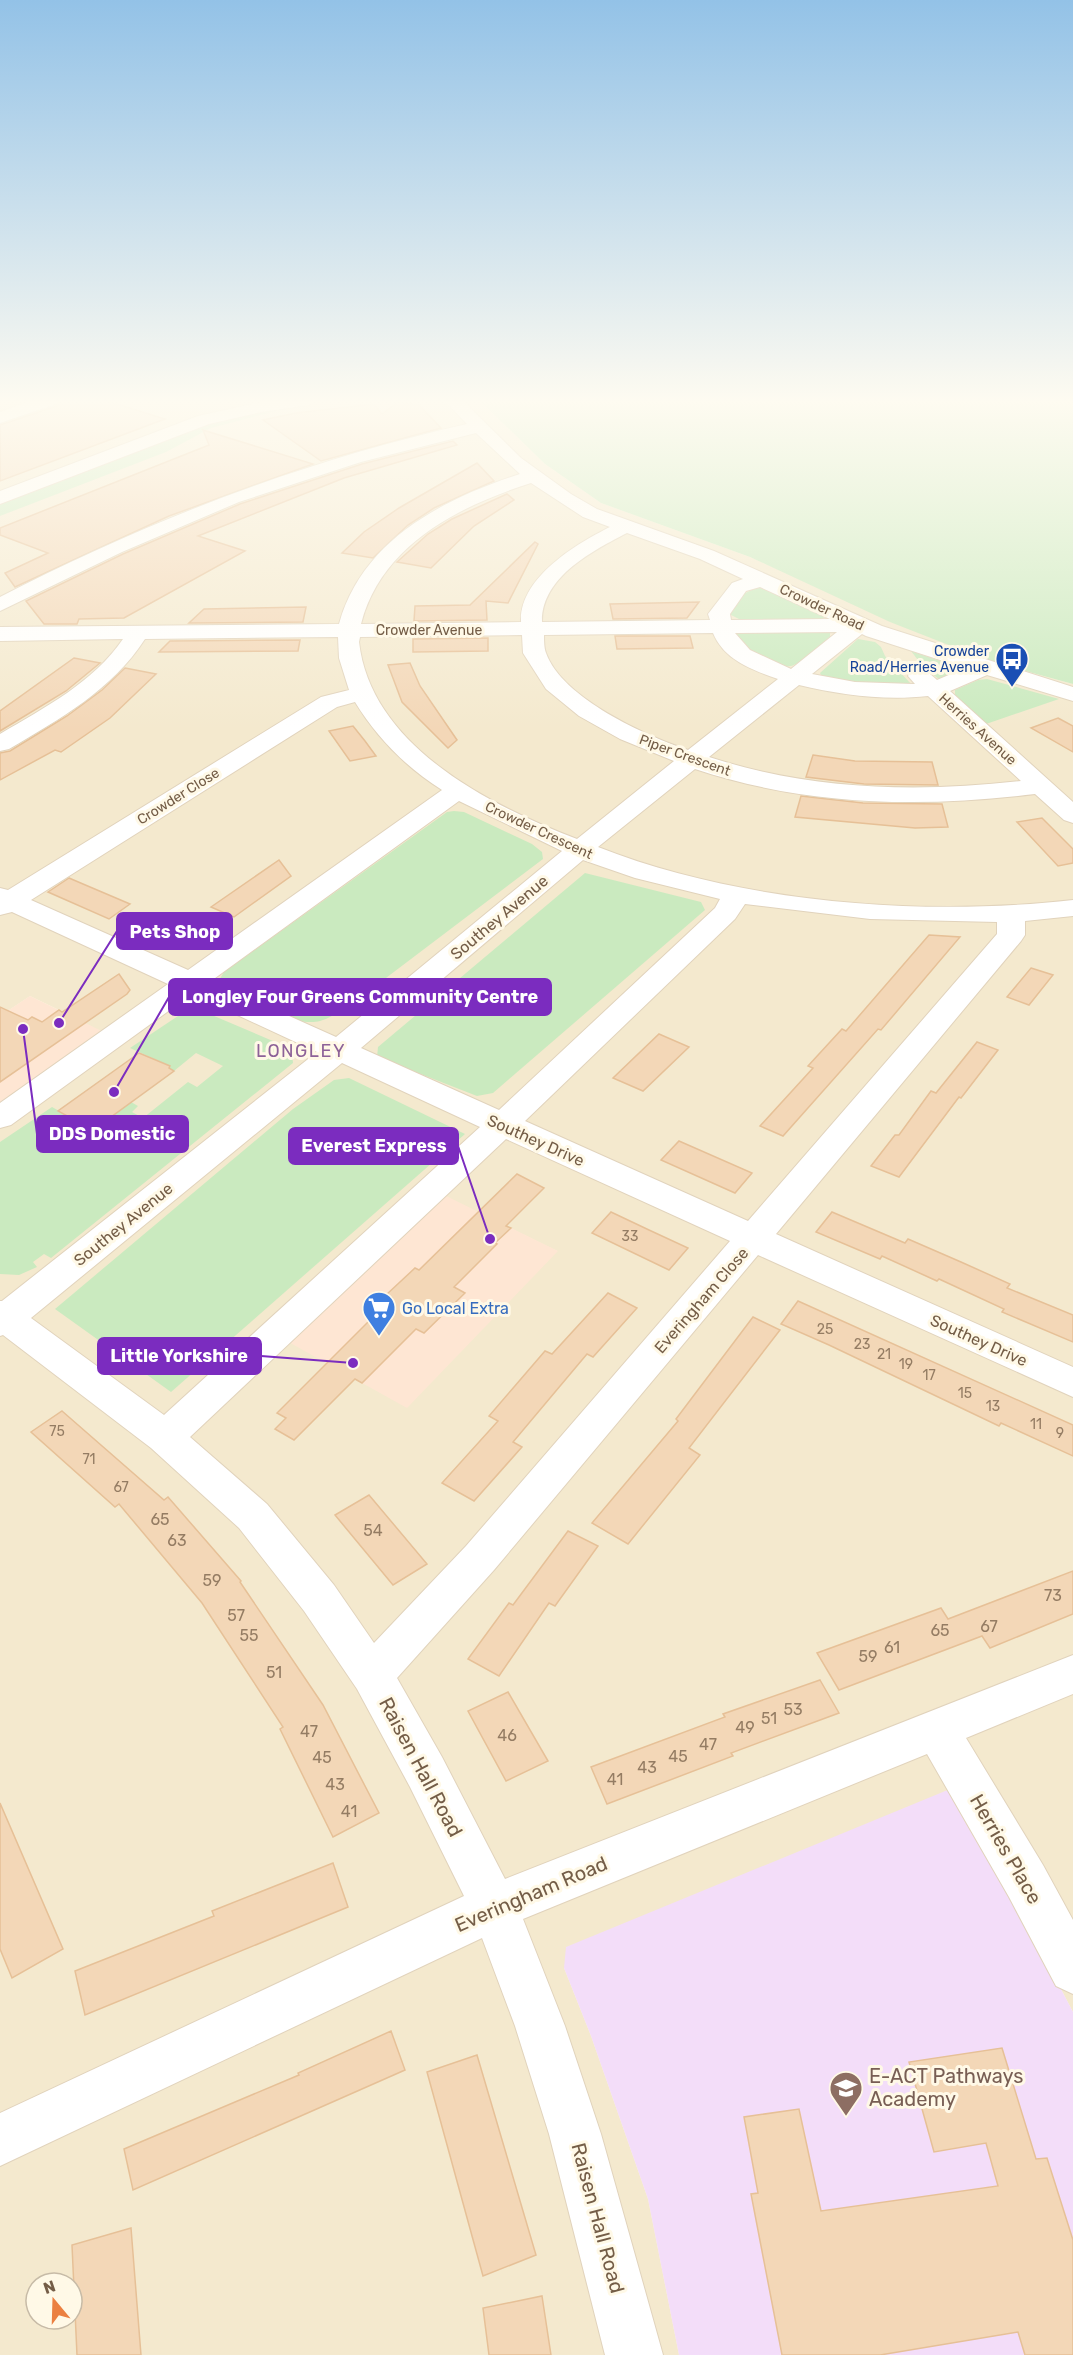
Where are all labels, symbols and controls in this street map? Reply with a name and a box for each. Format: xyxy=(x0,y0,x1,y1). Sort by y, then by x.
street label: Crowder Road xyxy=(777,580,867,634)
street label: Crowder Avenue xyxy=(376,622,482,639)
bus stop icon: Crowder Road/Herries Avenue xyxy=(994,641,1030,688)
place label: Crowder Road/Herries Avenue xyxy=(850,643,990,676)
street label: Herries Avenue xyxy=(935,690,1020,769)
street label: Piper Crescent xyxy=(637,731,733,780)
street label: Crowder Close xyxy=(134,764,223,828)
street label: Crowder Crescent xyxy=(482,798,596,863)
street label: Southey Avenue xyxy=(447,871,552,964)
callout: Pets Shop xyxy=(117,913,232,949)
text: Pets Shop xyxy=(130,921,220,943)
callout: Longley Four Greens Community Centre xyxy=(169,979,551,1015)
text: Longley Four Greens Community Centre xyxy=(182,986,539,1008)
district label: LONGLEY xyxy=(256,1040,346,1062)
street label: Southey Drive xyxy=(484,1111,587,1170)
callout: DDS Domestic xyxy=(37,1116,188,1152)
text: DDS Domestic xyxy=(49,1123,176,1145)
callout: Everest Express xyxy=(289,1128,458,1164)
text: Everest Express xyxy=(301,1135,447,1157)
street label: Southey Avenue xyxy=(70,1179,176,1270)
house number: 33 xyxy=(622,1228,638,1245)
street label: Everingham Close xyxy=(650,1244,752,1357)
supermarket icon: Go Local Extra xyxy=(361,1290,397,1337)
place label: Go Local Extra xyxy=(402,1299,509,1318)
street label: Southey Drive xyxy=(927,1311,1030,1370)
house number: 25 xyxy=(817,1321,833,1338)
house number: 23 xyxy=(854,1336,870,1353)
callout: Little Yorkshire xyxy=(98,1338,261,1374)
text: Little Yorkshire xyxy=(110,1345,248,1367)
house number: 21 xyxy=(877,1346,891,1363)
house number: 19 xyxy=(899,1356,913,1373)
house number: 17 xyxy=(922,1367,936,1384)
house number: 15 xyxy=(958,1385,972,1402)
house number: 13 xyxy=(986,1398,1000,1415)
house number: 11 xyxy=(1030,1416,1042,1433)
house number: 75 xyxy=(49,1423,65,1440)
house number: 9 xyxy=(1056,1425,1064,1442)
house number: 71 xyxy=(82,1451,96,1468)
house number: 67 xyxy=(113,1479,129,1496)
house number: 65 xyxy=(150,1510,170,1529)
house number: 54 xyxy=(363,1521,383,1540)
house number: 63 xyxy=(167,1531,187,1550)
house number: 59 xyxy=(203,1571,222,1590)
house number: 73 xyxy=(1044,1586,1062,1605)
house number: 57 xyxy=(227,1606,245,1625)
house number: 67 xyxy=(980,1617,998,1636)
house number: 65 xyxy=(930,1621,950,1640)
house number: 55 xyxy=(239,1626,259,1645)
house number: 61 xyxy=(884,1638,900,1657)
house number: 59 xyxy=(859,1647,878,1666)
house number: 51 xyxy=(266,1663,282,1682)
street label: Raisen Hall Road xyxy=(374,1693,468,1841)
house number: 53 xyxy=(783,1700,803,1719)
house number: 51 xyxy=(761,1709,777,1728)
house number: 49 xyxy=(735,1718,755,1737)
house number: 47 xyxy=(300,1722,318,1741)
house number: 46 xyxy=(497,1726,517,1745)
house number: 47 xyxy=(699,1735,717,1754)
house number: 45 xyxy=(668,1747,688,1766)
house number: 45 xyxy=(312,1748,332,1767)
house number: 43 xyxy=(637,1758,657,1777)
house number: 41 xyxy=(607,1770,623,1789)
house number: 43 xyxy=(325,1775,345,1794)
street label: Herries Place xyxy=(965,1790,1047,1908)
house number: 41 xyxy=(341,1802,357,1821)
street label: Everingham Road xyxy=(451,1851,611,1937)
place label: E-ACT Pathways Academy xyxy=(869,2064,1023,2111)
school or university icon: E-ACT Pathways Academy xyxy=(828,2070,864,2117)
street label: Raisen Hall Road xyxy=(566,2140,630,2296)
north arrow xyxy=(24,2271,84,2331)
text: N xyxy=(41,2276,58,2298)

